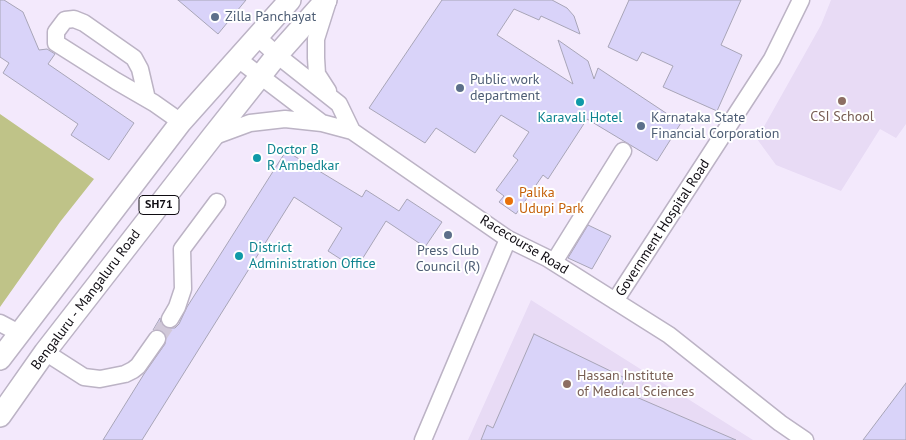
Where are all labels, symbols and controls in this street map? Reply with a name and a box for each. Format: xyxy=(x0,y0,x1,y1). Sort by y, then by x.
place label: Zilla Panchayat xyxy=(225,9,316,25)
marker: Zilla Panchayat xyxy=(209,11,221,23)
place label: Public work department xyxy=(470,72,540,104)
marker: Public work department xyxy=(454,82,466,94)
marker: CSI School xyxy=(836,95,848,107)
marker: Karavali Hotel xyxy=(574,96,586,108)
place label: CSI School xyxy=(810,109,874,125)
place label: Karavali Hotel xyxy=(538,110,622,126)
place label: Karnataka State Financial Corporation xyxy=(651,110,779,142)
marker: Karnataka State Financial Corporation xyxy=(635,120,647,132)
place label: Doctor B R Ambedkar xyxy=(267,142,339,174)
marker: Doctor B R Ambedkar xyxy=(251,152,263,164)
street label: Government Hospital Road xyxy=(612,156,714,300)
place label: Palika Udupi Park xyxy=(519,185,584,218)
marker: Palika Udupi Park xyxy=(503,195,515,207)
road number: SH71 xyxy=(139,196,179,214)
street label: Racecourse Road xyxy=(477,212,571,278)
street label: Bengaluru - Mangaluru Road xyxy=(28,227,144,373)
marker: Press Club Council (R) xyxy=(442,229,454,241)
place label: District Administration Office xyxy=(249,240,376,272)
place label: Press Club Council (R) xyxy=(416,243,480,276)
marker: District Administration Office xyxy=(233,250,245,262)
place label: Hassan Institute of Medical Sciences xyxy=(577,368,694,401)
marker: Hassan Institute of Medical Sciences xyxy=(561,378,573,390)

